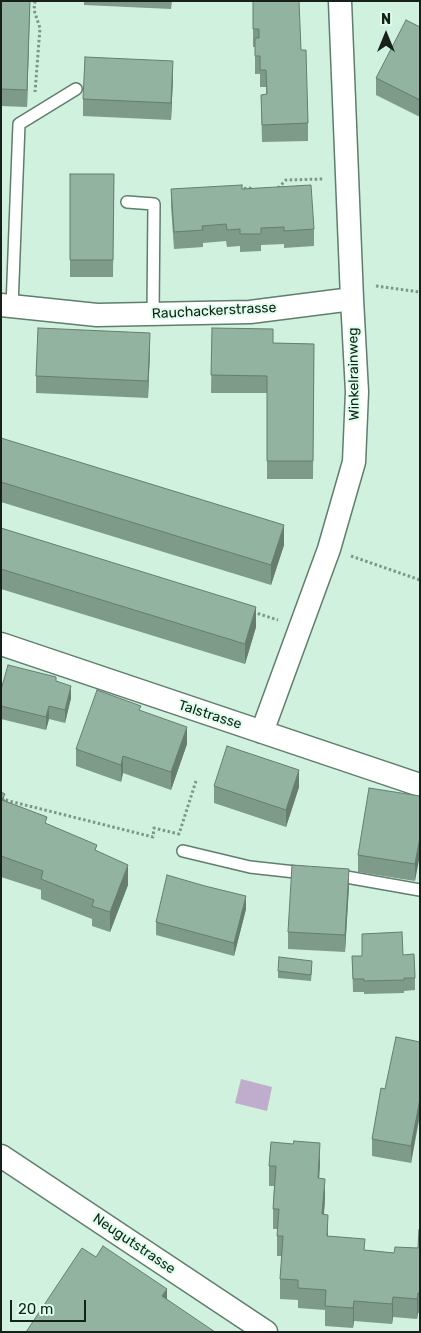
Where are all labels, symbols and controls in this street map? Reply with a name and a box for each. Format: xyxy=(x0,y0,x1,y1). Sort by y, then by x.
north arrow xyxy=(361,10,411,60)
text: N xyxy=(381,11,391,28)
street label: Rauchackerstrasse xyxy=(151,299,277,323)
street label: Winkelrainweg xyxy=(345,327,363,421)
street label: Talstrasse xyxy=(176,697,244,733)
street label: Neugutstrasse xyxy=(90,1210,178,1278)
scale bar xyxy=(12,1290,89,1322)
text: 20 m xyxy=(18,1300,53,1318)

